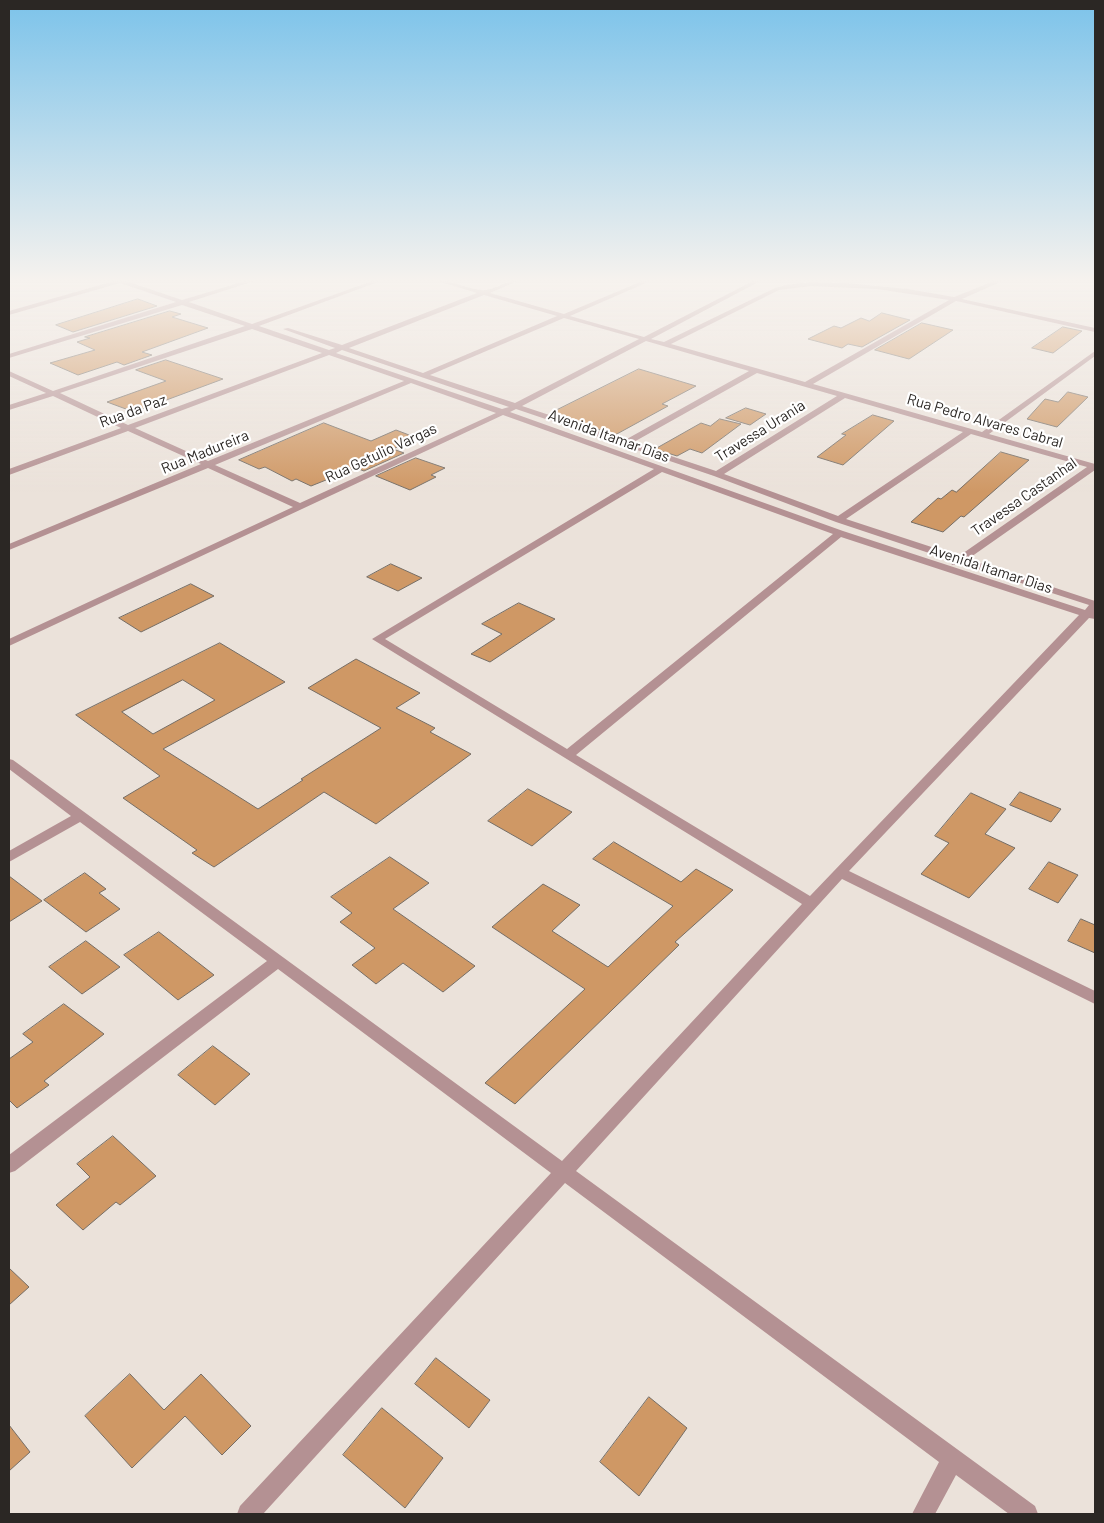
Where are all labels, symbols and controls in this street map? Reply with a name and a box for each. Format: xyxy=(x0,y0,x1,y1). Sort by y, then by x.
street label: Rua Pedro Alvares Cabral xyxy=(905,390,1065,452)
street label: Rua da Paz xyxy=(97,391,169,431)
street label: Travessa Urania xyxy=(712,396,808,466)
street label: Avenida Itamar Dias xyxy=(546,406,672,466)
street label: Rua Getulio Vargas xyxy=(322,419,440,487)
street label: Rua Madureira xyxy=(159,426,251,478)
street label: Travessa Castanhal xyxy=(968,454,1080,540)
street label: Avenida Itamar Dias xyxy=(927,541,1055,597)

